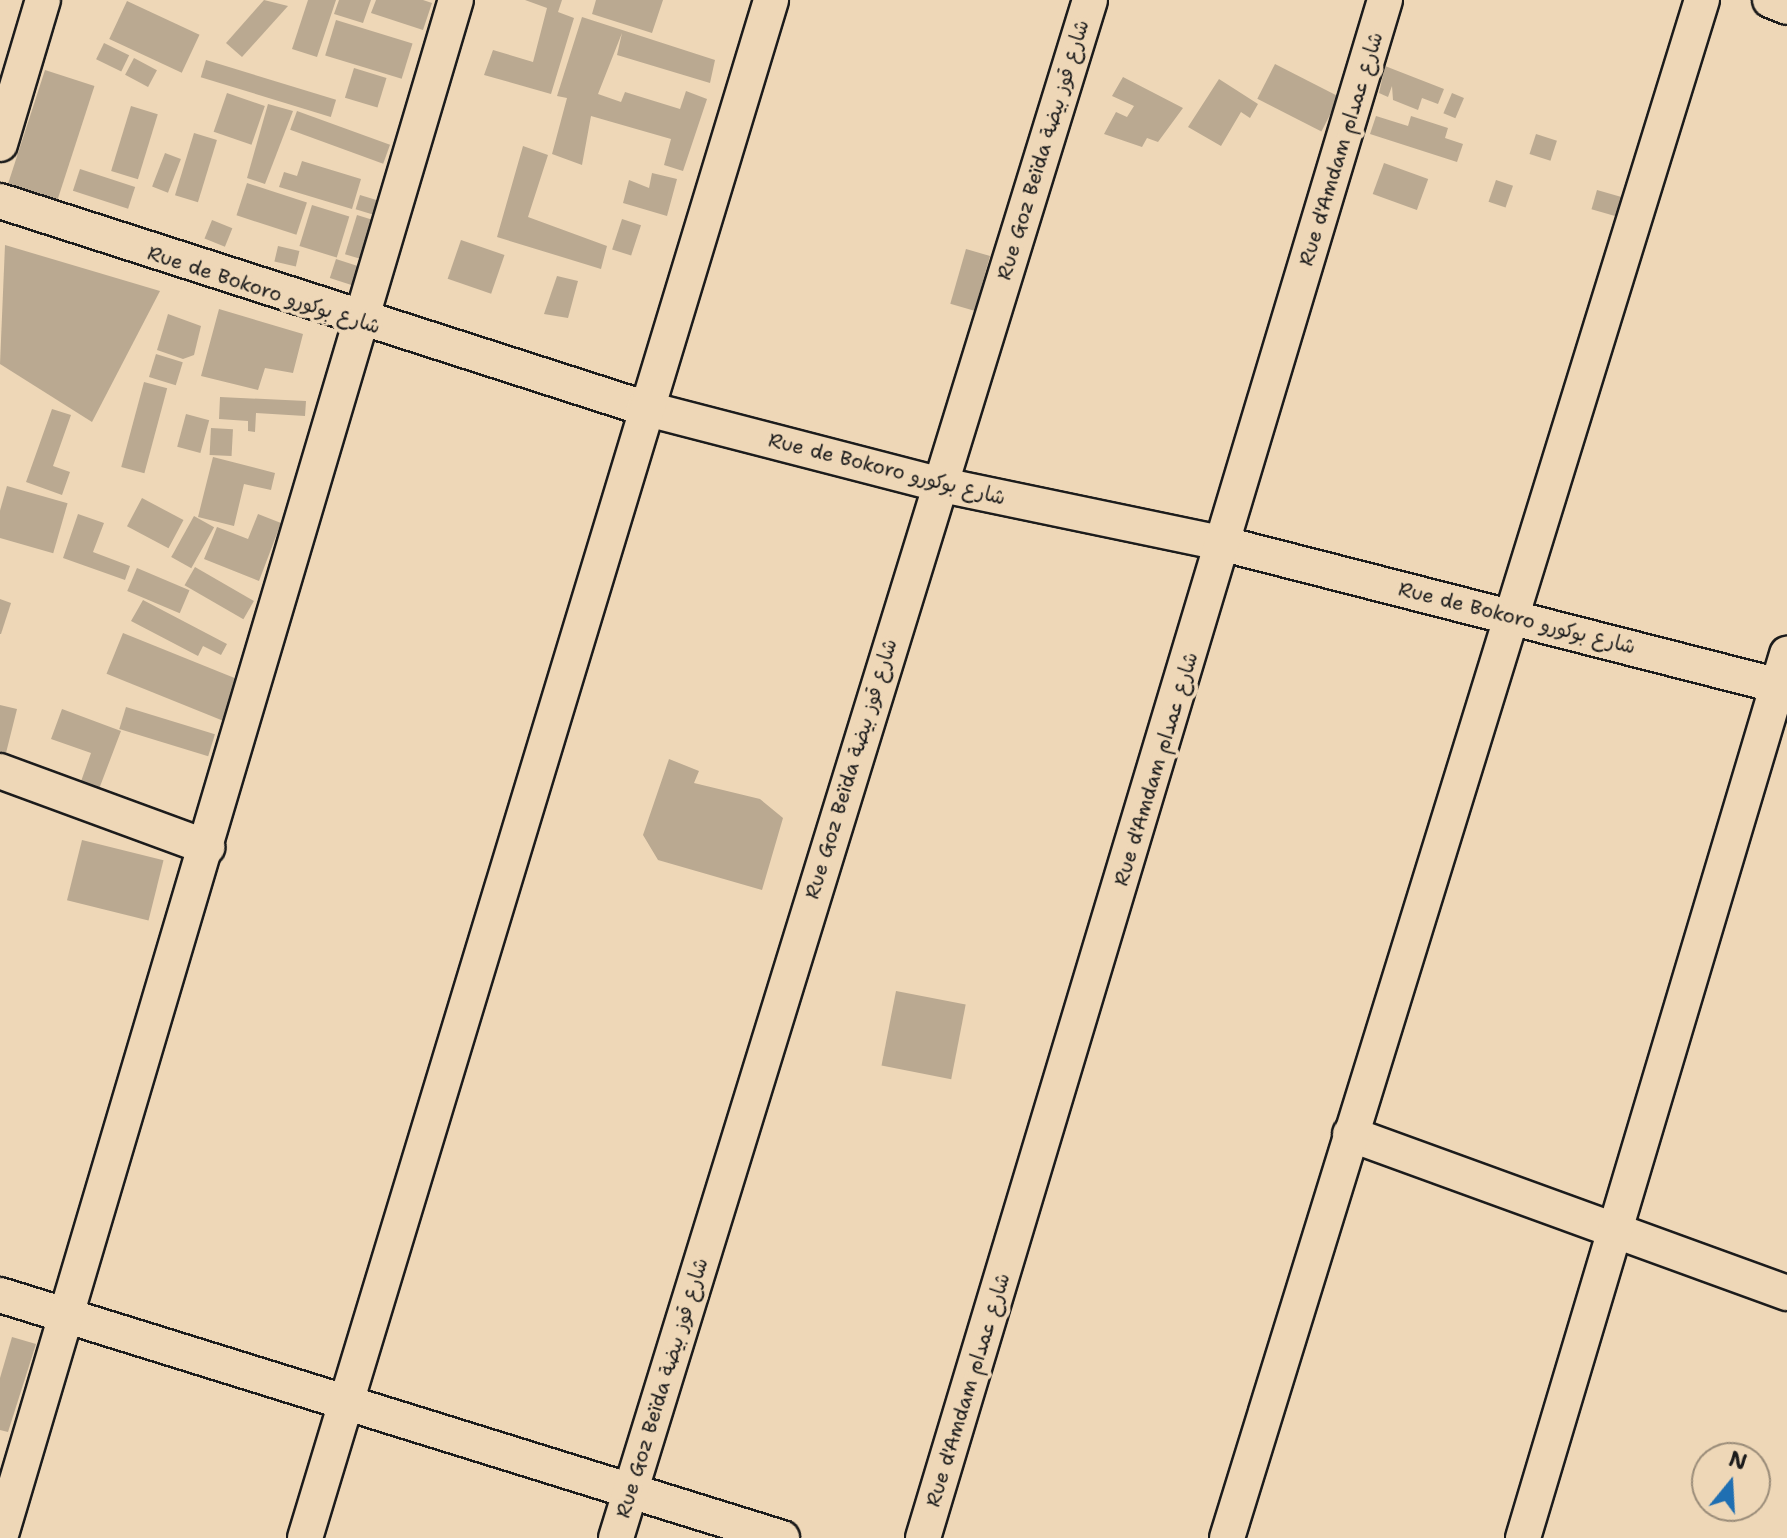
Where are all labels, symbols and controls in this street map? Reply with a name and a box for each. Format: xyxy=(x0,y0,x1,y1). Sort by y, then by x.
street label: Rue Goz Beïda شارع قوز بيضة xyxy=(992,17,1094,283)
street label: Rue d'Amdam شارع عمدام xyxy=(1294,29,1388,269)
street label: Rue de Bokoro شارع بوكورو xyxy=(144,241,384,339)
street label: Rue de Bokoro شارع بوكورو xyxy=(766,428,1008,510)
street label: Rue de Bokoro شارع بوكورو xyxy=(1396,577,1638,659)
street label: Rue Goz Beïda شارع قوز بيضة xyxy=(800,636,902,902)
street label: Rue d'Amdam شارع عمدام xyxy=(1109,649,1203,889)
street label: Rue Goz Beïda شارع قوز بيضة xyxy=(611,1255,713,1521)
street label: Rue d'Amdam شارع عمدام xyxy=(921,1270,1015,1510)
north arrow xyxy=(1691,1442,1771,1522)
text: N xyxy=(1725,1444,1751,1477)

